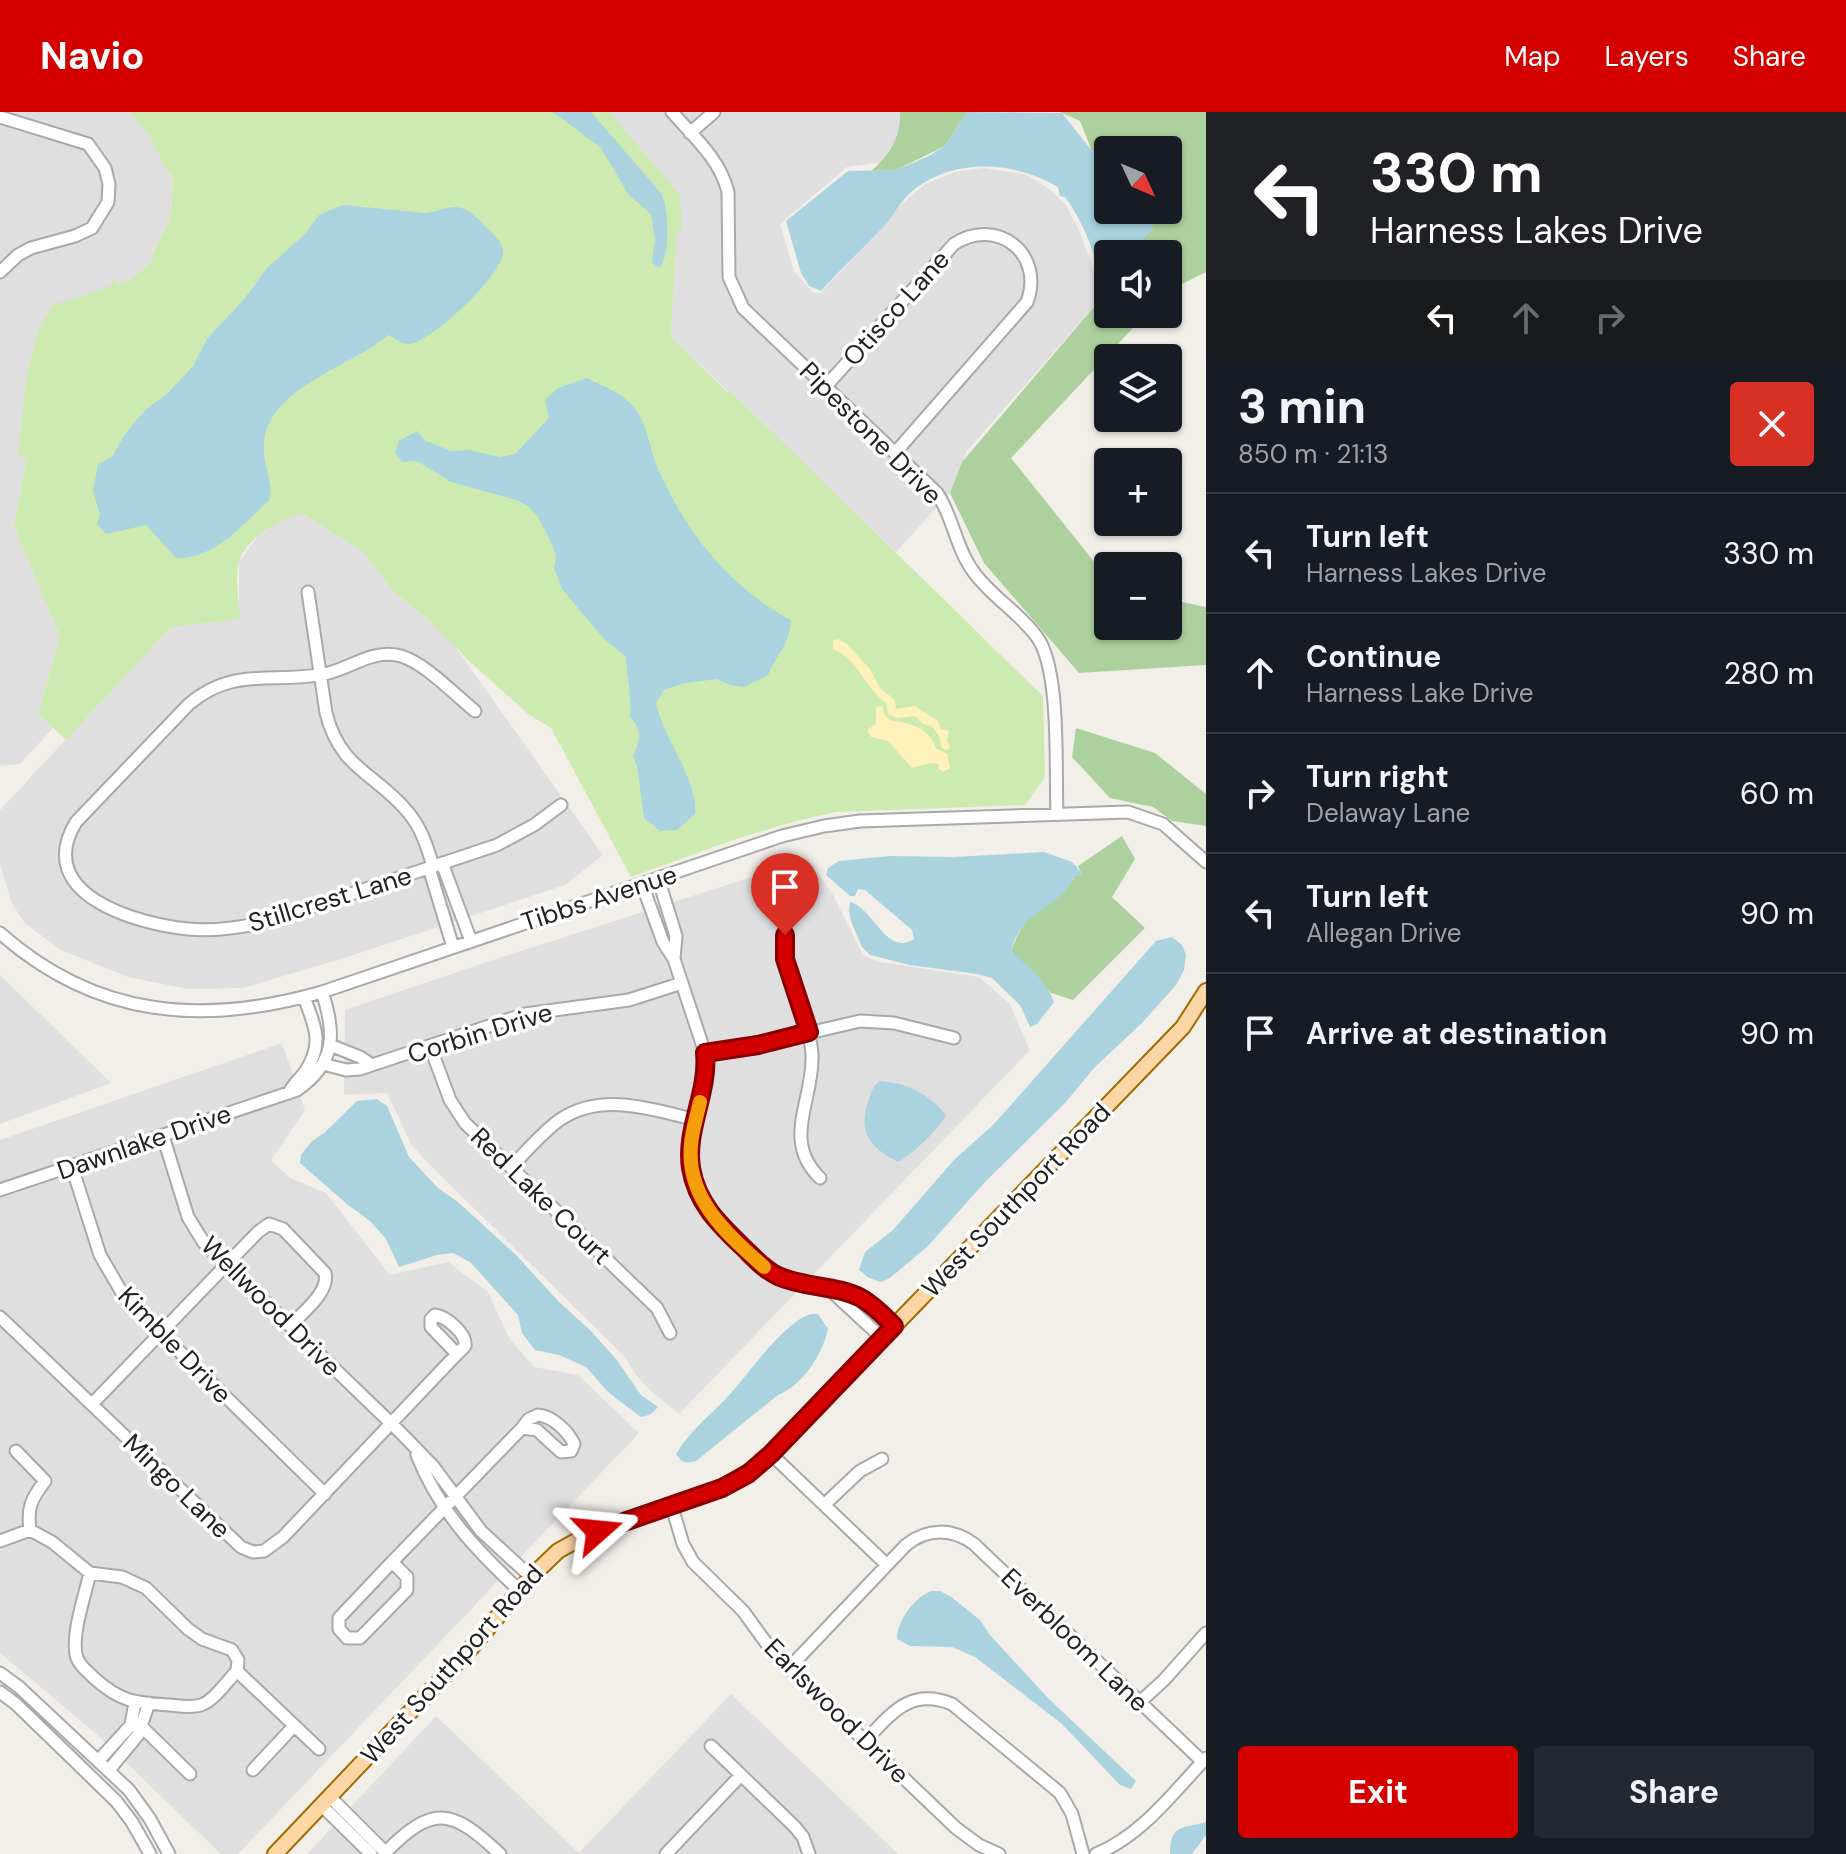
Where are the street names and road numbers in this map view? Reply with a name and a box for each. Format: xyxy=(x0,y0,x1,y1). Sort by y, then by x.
street label: Otisco Lane xyxy=(835,243,957,373)
street label: Pipestone Drive xyxy=(792,354,950,512)
street label: Tibbs Avenue xyxy=(517,857,681,939)
street label: Stillcrest Lane xyxy=(244,858,416,940)
street label: Corbin Drive xyxy=(403,995,557,1071)
street label: Dawnlake Drive xyxy=(52,1096,236,1188)
street label: West Southport Road xyxy=(914,1096,1118,1304)
street label: Red Lake Court xyxy=(463,1120,619,1272)
street label: Wellwood Drive xyxy=(194,1229,348,1383)
street label: Kimble Drive xyxy=(111,1279,239,1411)
street label: Mingo Lane xyxy=(116,1426,238,1546)
street label: West Southport Road xyxy=(353,1557,551,1771)
street label: Everbloom Lane xyxy=(994,1561,1156,1719)
street label: Earlswood Drive xyxy=(757,1631,917,1791)

